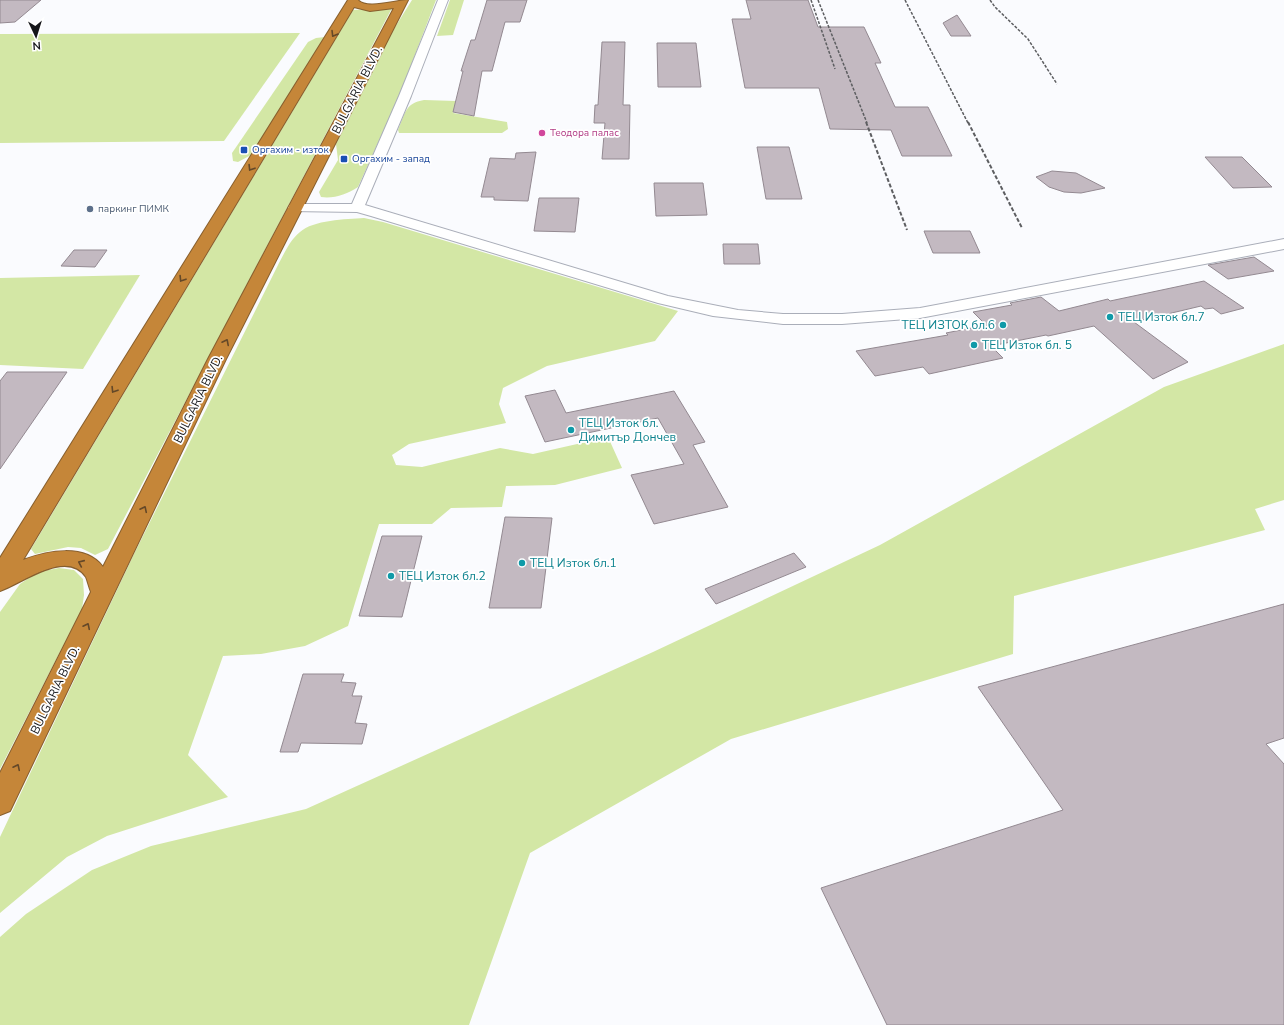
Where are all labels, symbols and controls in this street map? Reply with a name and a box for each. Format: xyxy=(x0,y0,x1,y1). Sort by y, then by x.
north arrow xyxy=(16,16,56,56)
one-way arrow xyxy=(331,30,338,37)
text: N xyxy=(32,38,41,53)
street label: BULGARIA BLVD. xyxy=(328,43,386,137)
place label: Теодора палас xyxy=(550,126,619,140)
marker: Теодора палас xyxy=(537,128,547,138)
place label: Оргахим - изток xyxy=(252,143,329,157)
marker: Оргахим - изток xyxy=(239,145,249,155)
place label: Оргахим - запад xyxy=(352,152,430,166)
marker: Оргахим - запад xyxy=(339,154,349,164)
one-way arrow xyxy=(248,164,256,171)
place label: паркинг ПИМК xyxy=(98,202,170,216)
marker: паркинг ПИМК xyxy=(85,204,95,214)
one-way arrow xyxy=(180,275,187,282)
place label: ТЕЦ Изток бл.7 xyxy=(1118,309,1205,325)
marker: ТЕЦ Изток бл.7 xyxy=(1105,312,1115,322)
place label: ТЕЦ ИЗТОК бл.6 xyxy=(902,317,995,333)
marker: ТЕЦ ИЗТОК бл.6 xyxy=(998,320,1008,330)
place label: ТЕЦ Изток бл. 5 xyxy=(982,337,1072,353)
one-way arrow xyxy=(221,339,229,346)
marker: ТЕЦ Изток бл. 5 xyxy=(969,340,979,350)
street label: BULGARIA BLVD. xyxy=(170,352,226,446)
one-way arrow xyxy=(112,385,119,392)
place label: ТЕЦ Изток бл. Димитър Дончев xyxy=(579,415,677,445)
marker: ТЕЦ Изток бл. Димитър Дончев xyxy=(566,425,576,435)
one-way arrow xyxy=(139,506,147,513)
place label: ТЕЦ Изток бл.1 xyxy=(530,555,617,571)
marker: ТЕЦ Изток бл.1 xyxy=(517,558,527,568)
one-way arrow xyxy=(78,560,86,568)
place label: ТЕЦ Изток бл.2 xyxy=(399,568,486,584)
marker: ТЕЦ Изток бл.2 xyxy=(386,571,396,581)
one-way arrow xyxy=(82,622,90,630)
street label: BULGARIA BLVD. xyxy=(27,643,83,737)
one-way arrow xyxy=(12,764,20,772)

